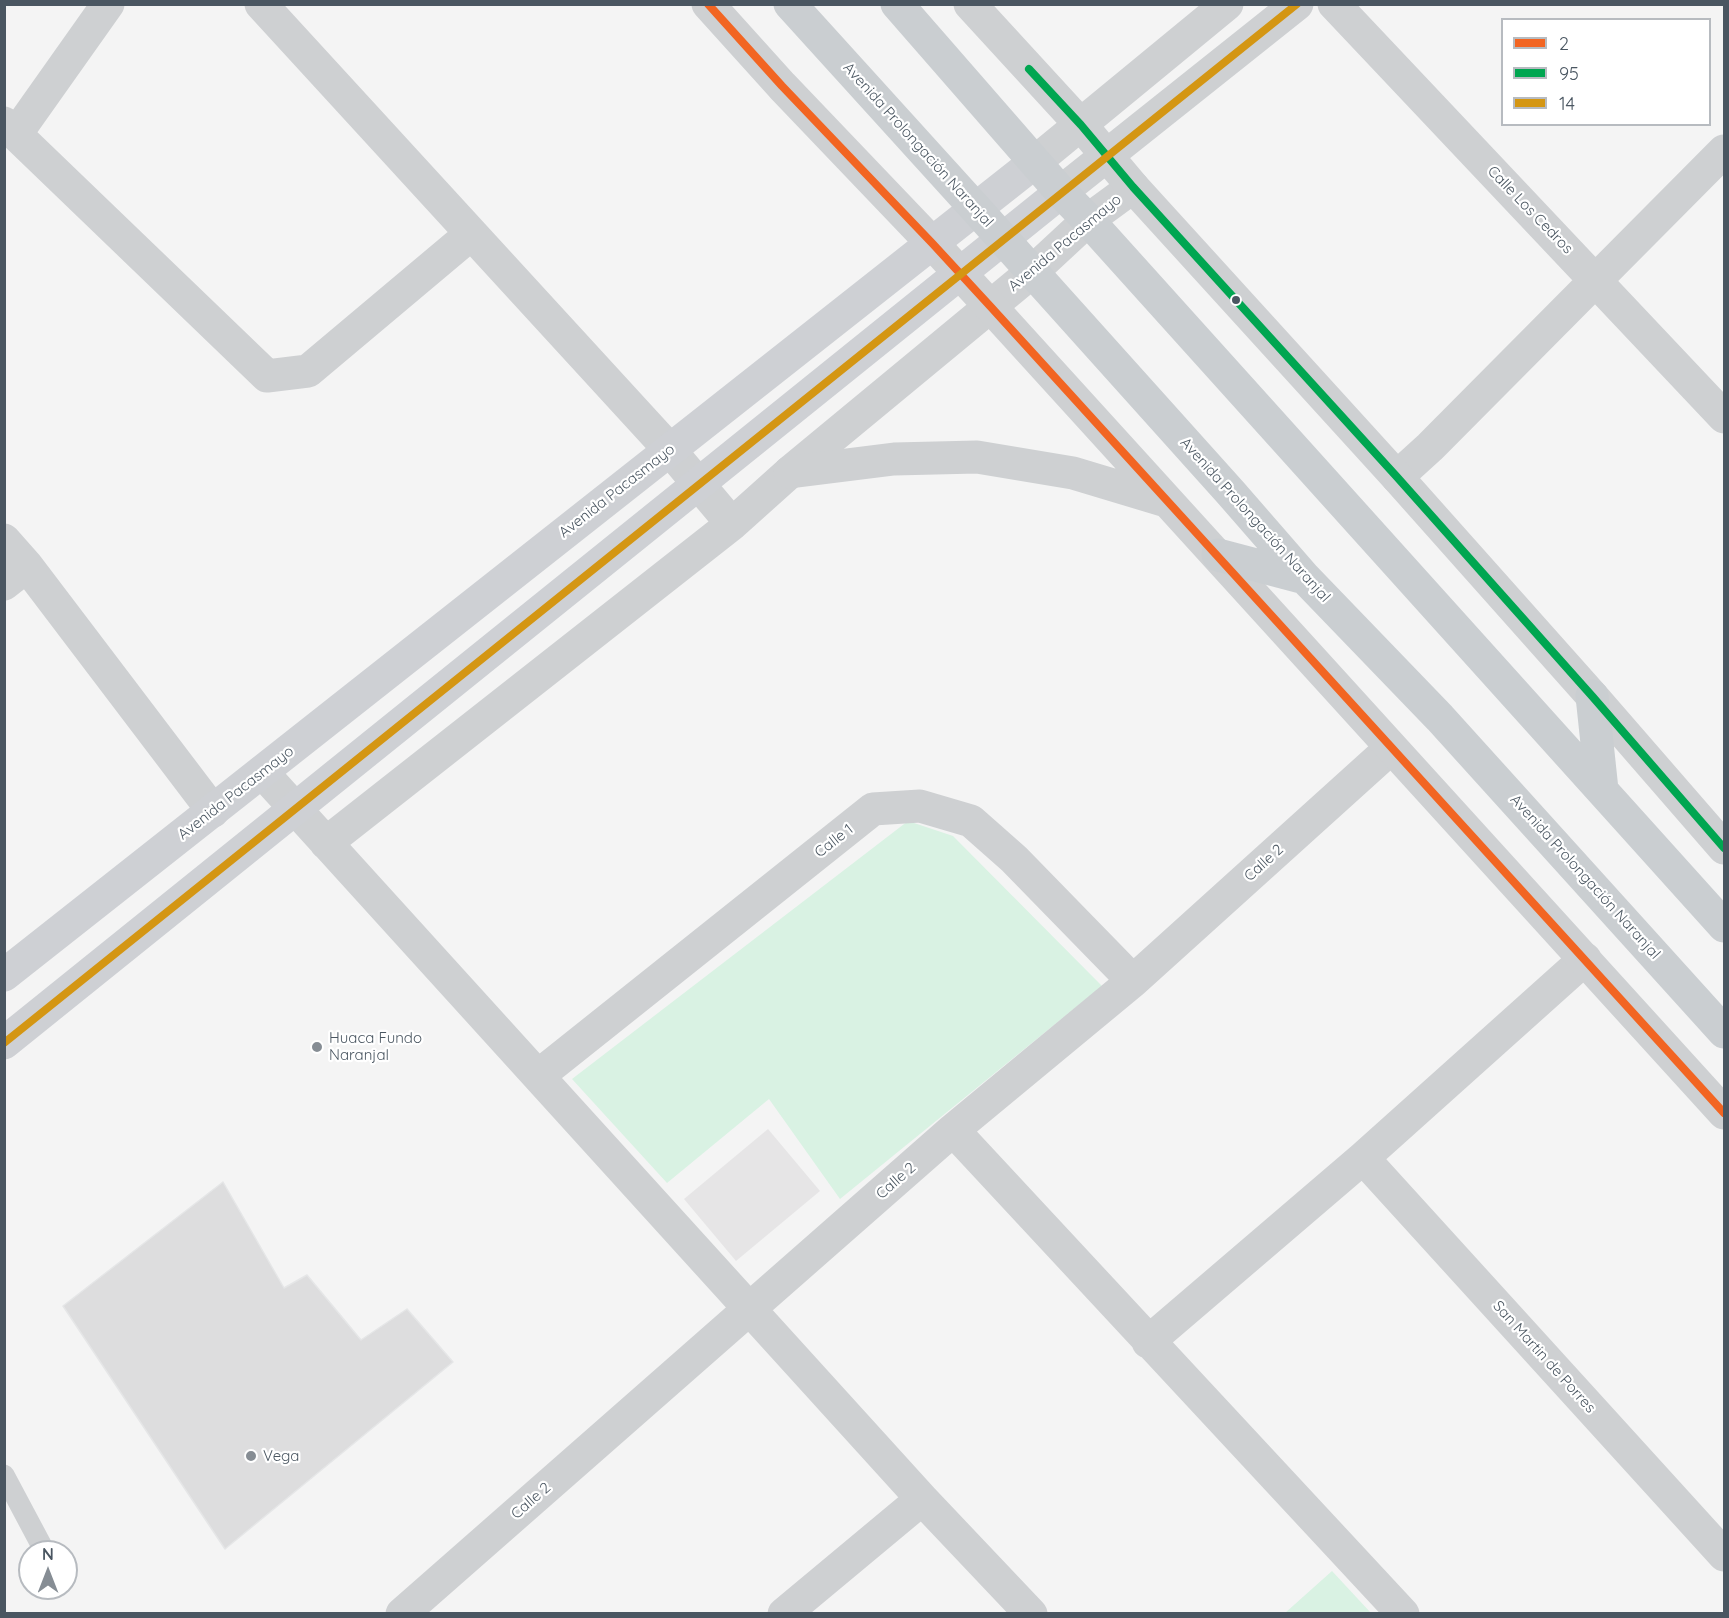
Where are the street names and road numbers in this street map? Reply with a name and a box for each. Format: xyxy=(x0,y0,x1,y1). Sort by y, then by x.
street label: Avenida Prolongación Naranjal xyxy=(839,59,997,231)
street label: Calle Los Cedros xyxy=(1483,162,1577,258)
street label: Avenida Pacasmayo xyxy=(1005,190,1125,296)
street label: Avenida Prolongación Naranjal xyxy=(1176,434,1334,606)
street label: Avenida Pacasmayo xyxy=(556,440,678,542)
street label: Avenida Pacasmayo xyxy=(175,742,297,844)
street label: Avenida Prolongación Naranjal xyxy=(1506,791,1664,963)
street label: Calle 1 xyxy=(811,820,857,862)
street label: Calle 2 xyxy=(1241,841,1287,885)
street label: Calle 2 xyxy=(873,1159,919,1203)
street label: San Martin de Porres xyxy=(1489,1297,1599,1417)
street label: Calle 2 xyxy=(508,1479,554,1523)

